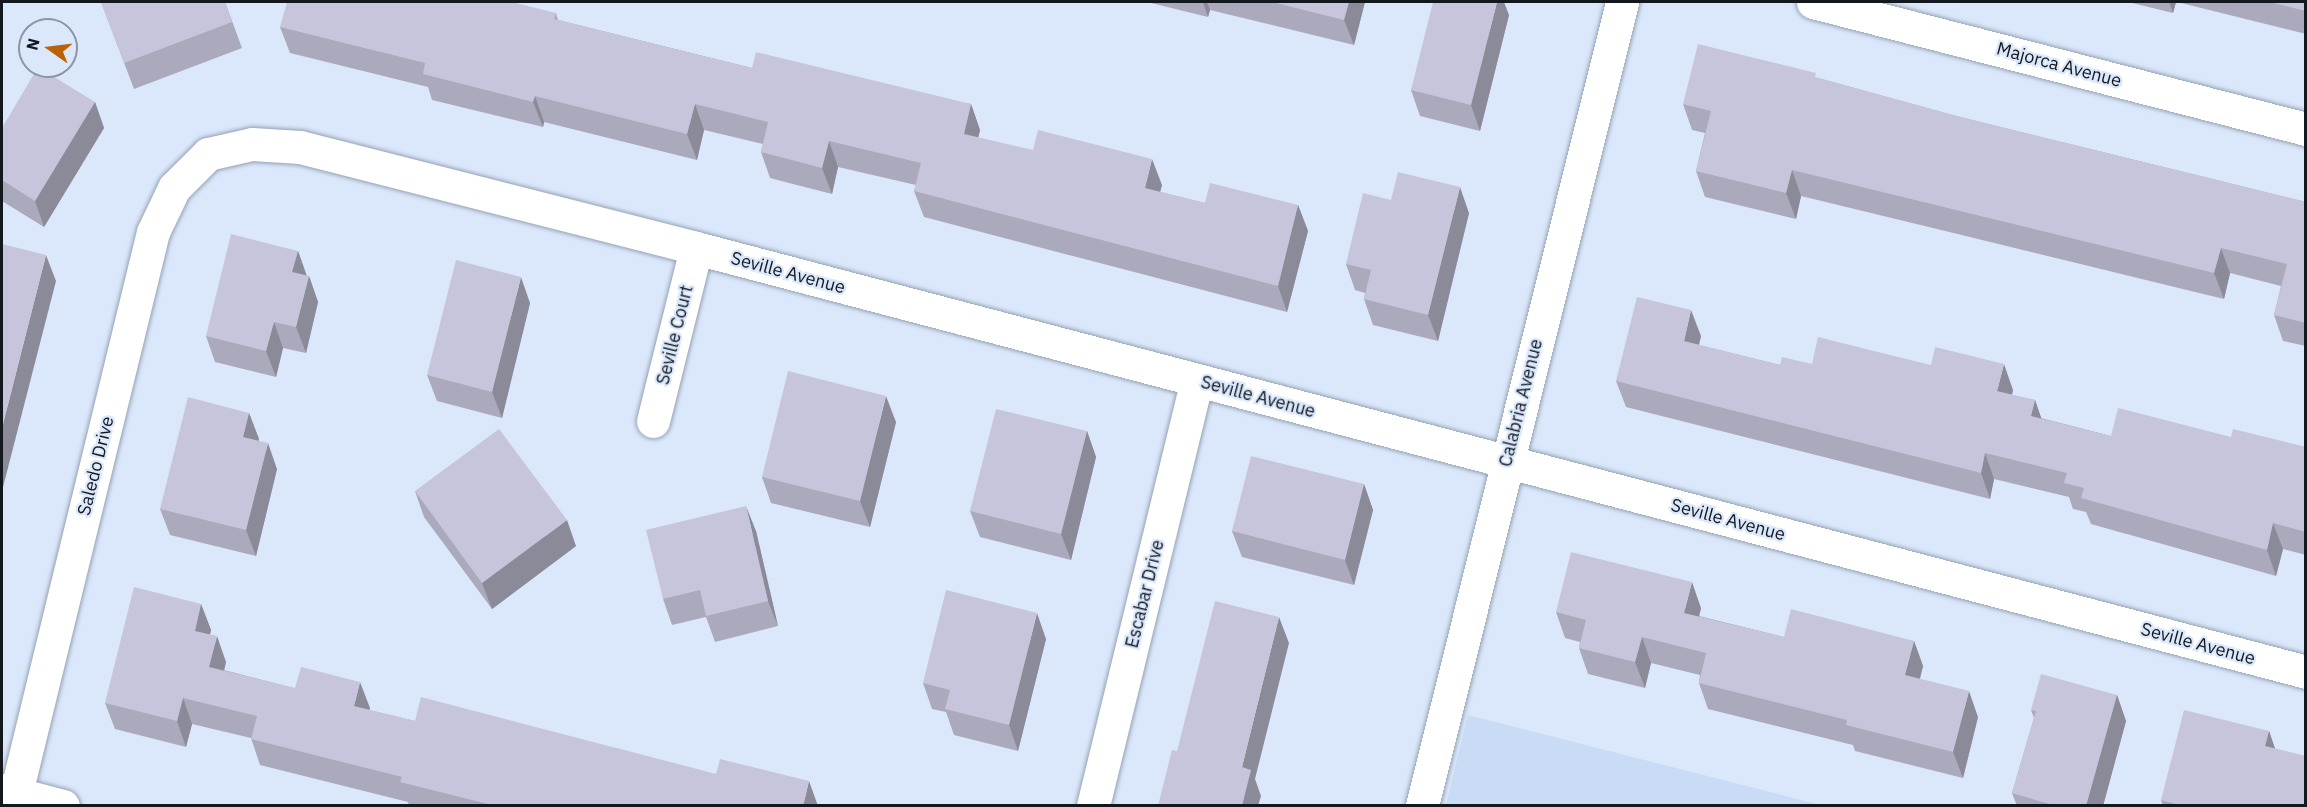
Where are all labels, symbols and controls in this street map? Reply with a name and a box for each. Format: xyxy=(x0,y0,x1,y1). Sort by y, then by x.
north arrow xyxy=(18,18,78,78)
text: N xyxy=(21,36,44,52)
street label: Majorca Avenue xyxy=(1994,38,2124,92)
street label: Seville Avenue xyxy=(728,247,848,299)
street label: Seville Court xyxy=(652,283,698,387)
street label: Calabria Avenue xyxy=(1495,337,1547,469)
street label: Seville Avenue xyxy=(1198,371,1318,423)
street label: Saledo Drive xyxy=(73,414,119,518)
street label: Seville Avenue xyxy=(1668,494,1788,546)
street label: Escabar Drive xyxy=(1121,538,1169,650)
street label: Seville Avenue xyxy=(2138,618,2258,670)

